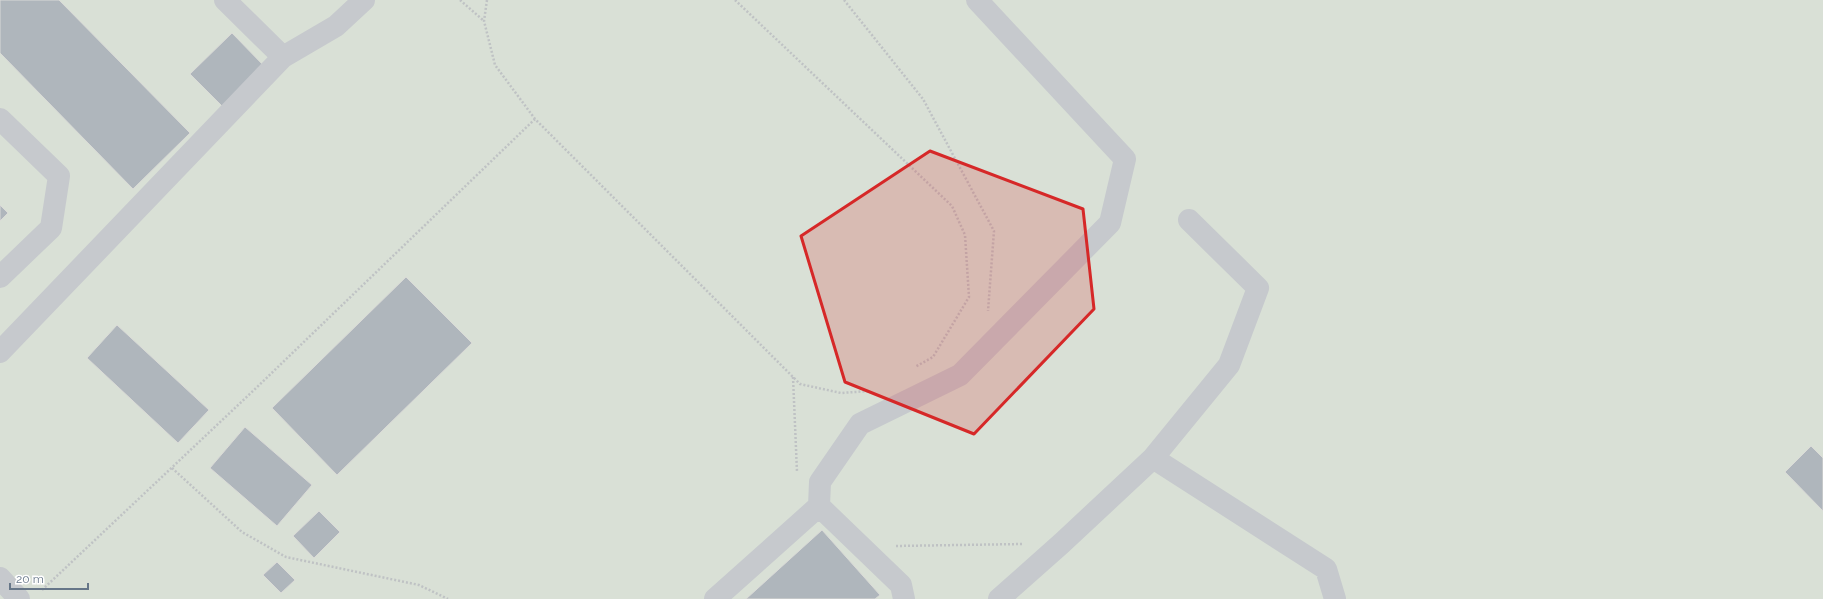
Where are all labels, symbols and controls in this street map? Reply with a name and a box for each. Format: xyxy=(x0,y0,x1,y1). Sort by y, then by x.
scale bar xyxy=(10,565,88,591)
text: 20 m xyxy=(16,572,44,586)

